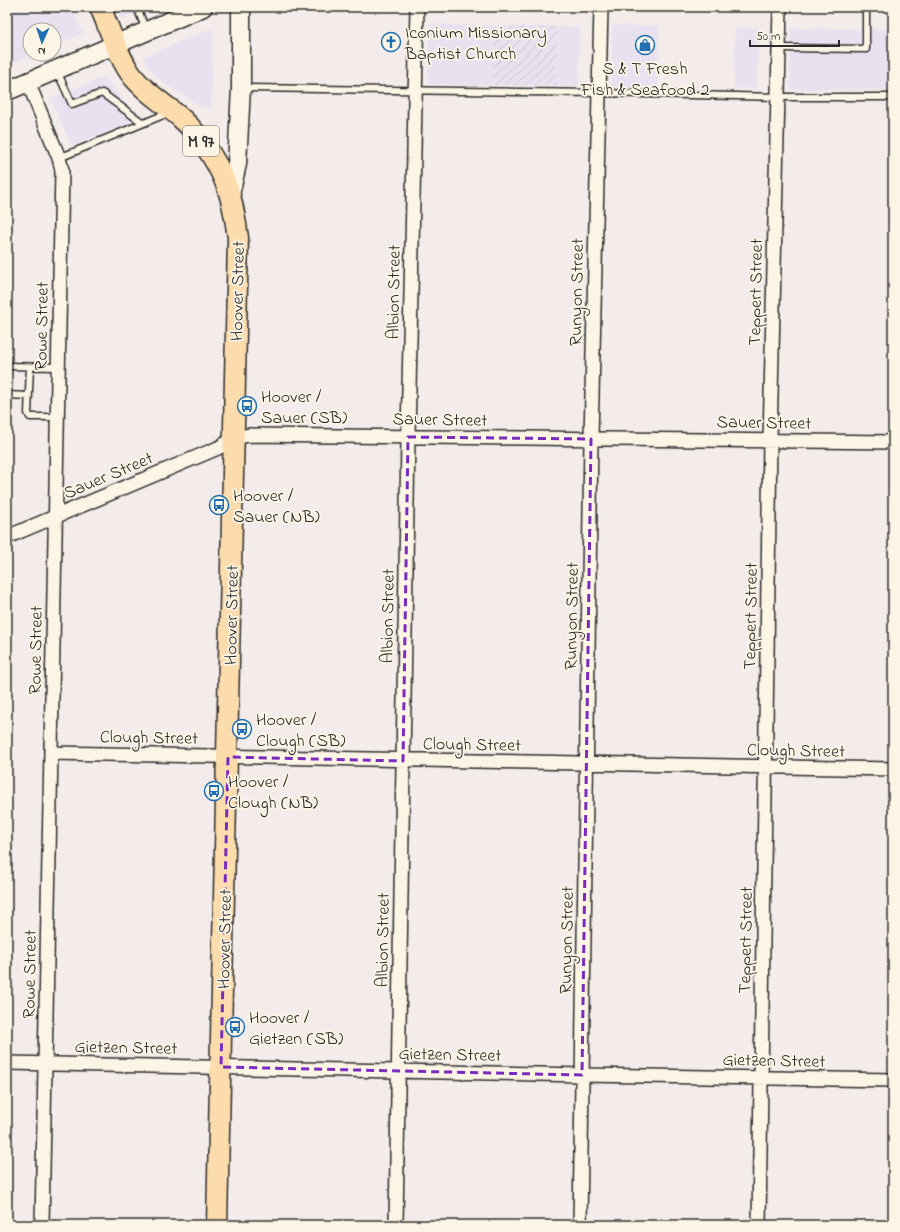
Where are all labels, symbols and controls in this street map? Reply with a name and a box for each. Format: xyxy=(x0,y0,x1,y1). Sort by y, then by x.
place label: Iconium Missionary Baptist Church xyxy=(404,21,547,68)
north arrow xyxy=(22,22,62,62)
scale bar xyxy=(750,22,839,48)
text: 50 m xyxy=(756,28,780,46)
church icon: Iconium Missionary Baptist Church xyxy=(380,31,402,53)
shop icon: S & T Fresh Fish & Seafood 2 xyxy=(634,34,656,56)
text: N xyxy=(37,43,46,59)
place label: S & T Fresh Fish & Seafood 2 xyxy=(580,57,709,104)
road number: M 97 xyxy=(183,126,219,156)
street label: Runyon Street xyxy=(564,238,592,346)
street label: Teppert Street xyxy=(743,238,771,346)
street label: Hoover Street xyxy=(225,241,253,341)
street label: Albion Street xyxy=(381,244,409,340)
street label: Rowe Street xyxy=(29,281,57,371)
place label: Hoover / Sauer (SB) xyxy=(261,385,347,432)
bus stop icon: Hoover / Sauer (SB) xyxy=(236,395,258,417)
street label: Sauer Street xyxy=(392,407,488,435)
street label: Sauer Street xyxy=(716,410,812,438)
street label: Sauer Street xyxy=(60,446,158,507)
place label: Hoover / Sauer (NB) xyxy=(233,484,320,531)
bus stop icon: Hoover / Sauer (NB) xyxy=(208,494,230,516)
street label: Runyon Street xyxy=(559,562,587,670)
street label: Teppert Street xyxy=(738,562,766,670)
street label: Hoover Street xyxy=(219,565,247,665)
street label: Albion Street xyxy=(375,568,403,664)
street label: Rowe Street xyxy=(23,605,51,695)
place label: Hoover / Clough (SB) xyxy=(256,708,345,756)
bus stop icon: Hoover / Clough (SB) xyxy=(231,718,253,740)
street label: Clough Street xyxy=(100,725,198,754)
street label: Clough Street xyxy=(423,732,521,761)
street label: Clough Street xyxy=(747,738,845,767)
place label: Hoover / Clough (NB) xyxy=(228,770,318,818)
bus stop icon: Hoover / Clough (NB) xyxy=(203,780,225,802)
street label: Runyon Street xyxy=(554,886,582,994)
street label: Teppert Street xyxy=(733,886,761,994)
street label: Hoover Street xyxy=(212,889,240,989)
street label: Albion Street xyxy=(370,892,398,988)
street label: Rowe Street xyxy=(17,929,45,1019)
place label: Hoover / Gietzen (SB) xyxy=(249,1006,343,1053)
bus stop icon: Hoover / Gietzen (SB) xyxy=(224,1016,246,1038)
street label: Gietzen Street xyxy=(74,1035,178,1063)
street label: Gietzen Street xyxy=(398,1042,502,1070)
street label: Gietzen Street xyxy=(722,1048,826,1076)

